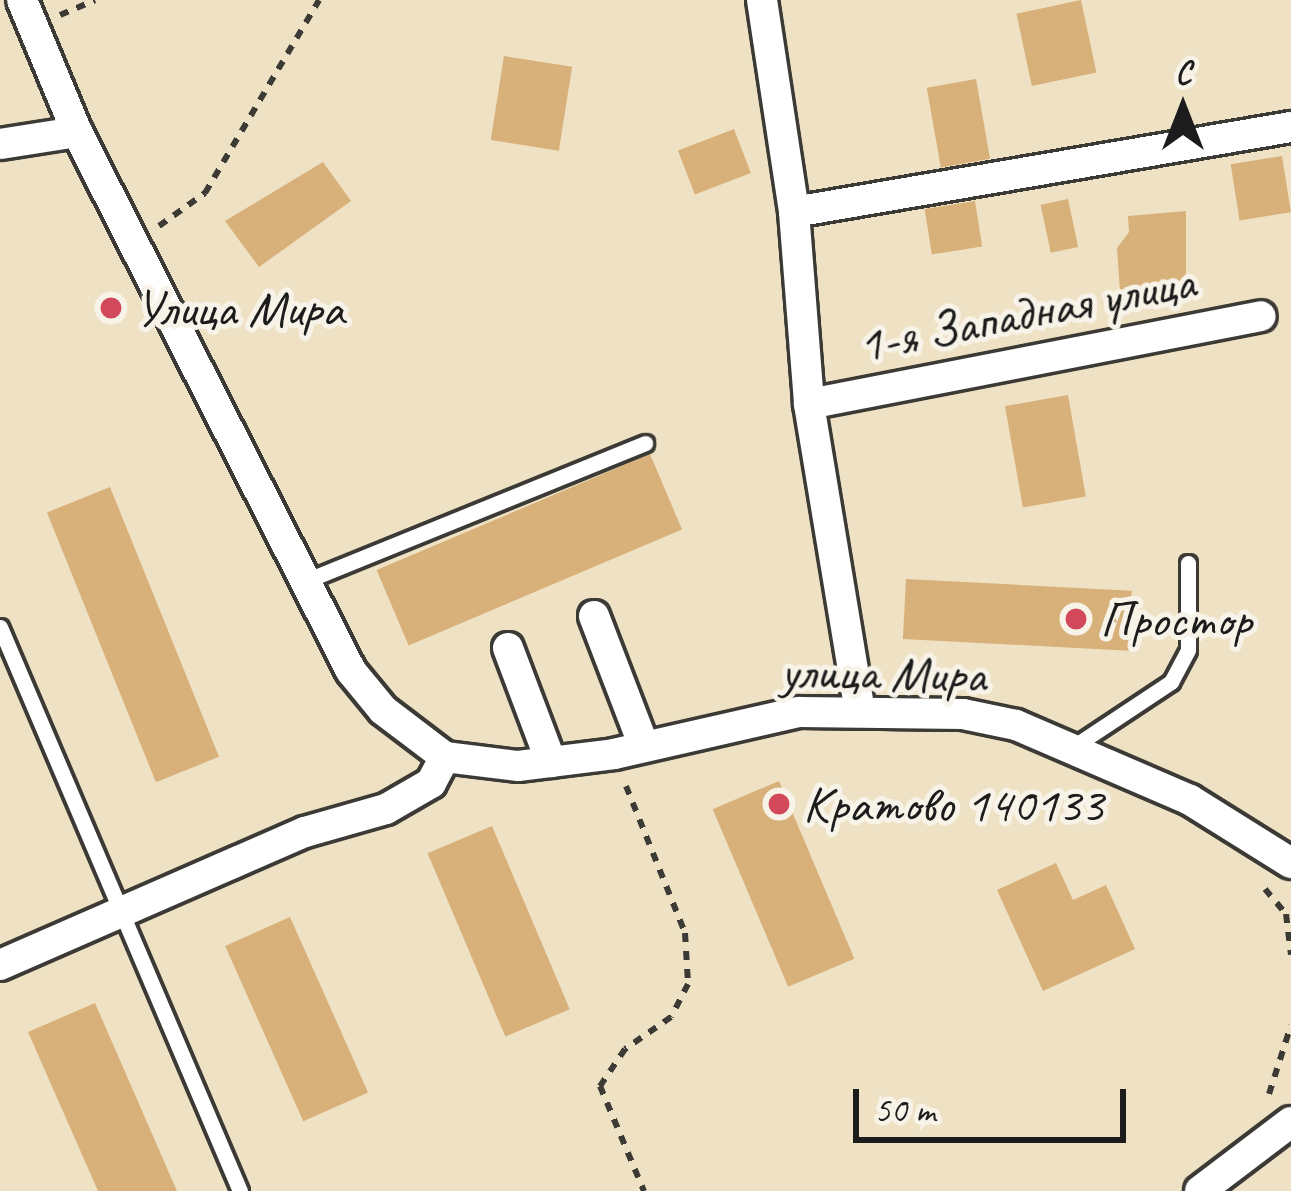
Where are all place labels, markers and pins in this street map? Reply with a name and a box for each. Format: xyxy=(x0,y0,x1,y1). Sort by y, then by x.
place label: Улица Мира xyxy=(135,277,343,339)
marker: Улица Мира xyxy=(98,295,124,321)
place label: Простор xyxy=(1100,588,1252,650)
marker: Простор xyxy=(1063,606,1089,632)
place label: Кратово 140133 xyxy=(803,773,1103,835)
marker: Кратово 140133 xyxy=(766,791,792,817)

